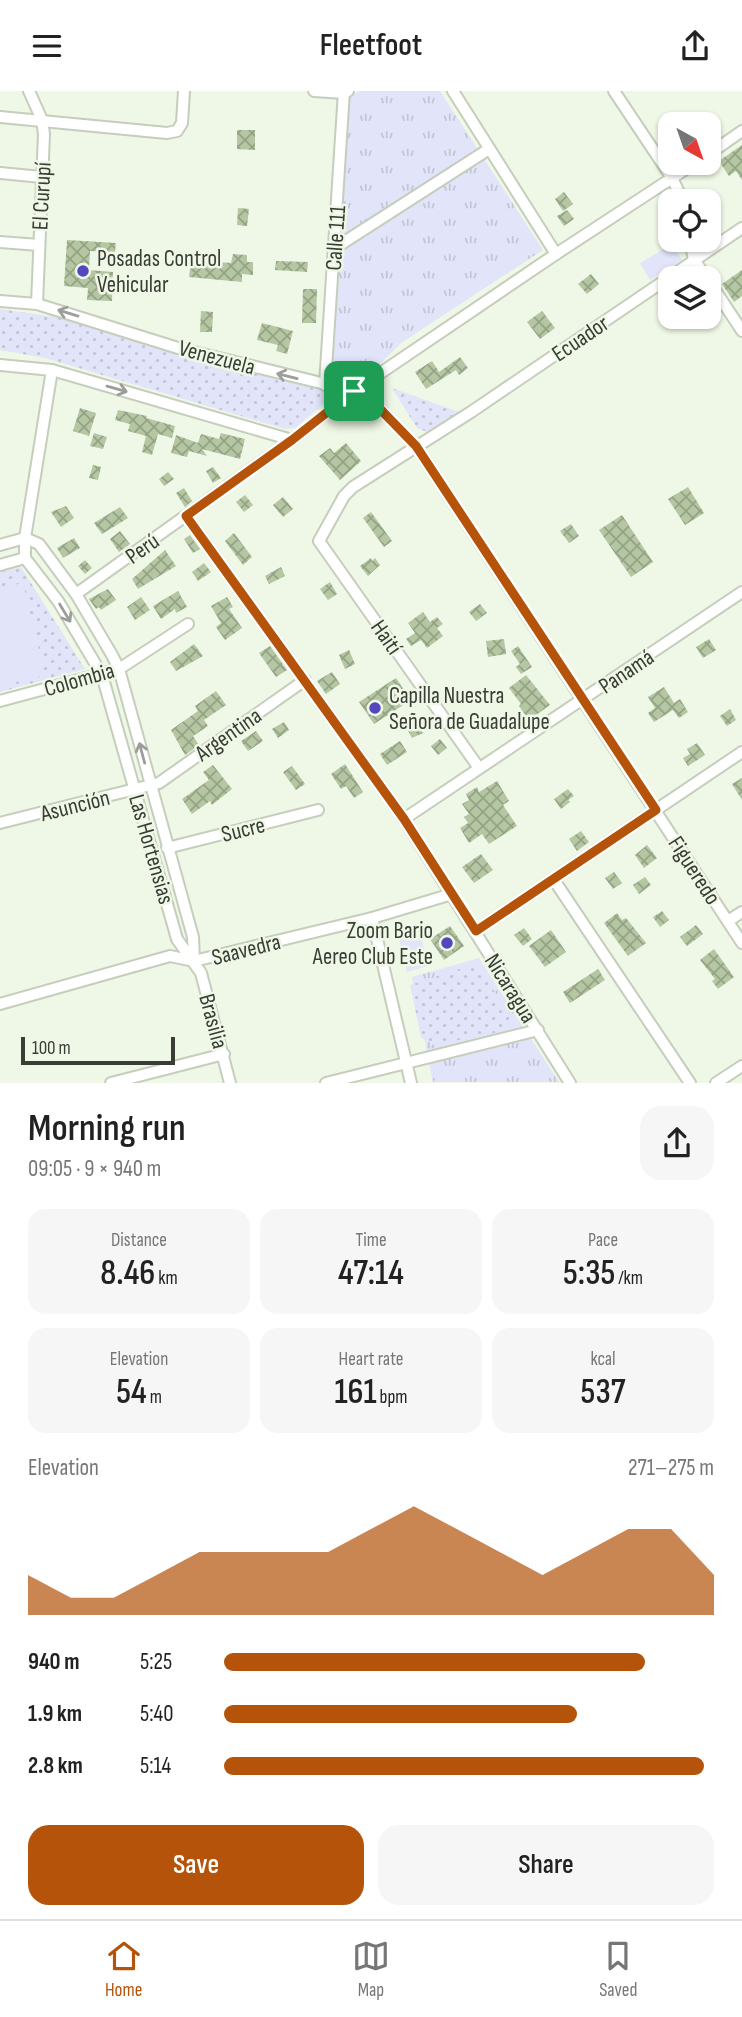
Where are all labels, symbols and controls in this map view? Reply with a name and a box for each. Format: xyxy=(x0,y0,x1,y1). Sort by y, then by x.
text: Fleetfoot xyxy=(320,26,422,65)
icon: menu xyxy=(28,27,66,65)
icon: share xyxy=(676,27,714,65)
north arrow xyxy=(658,112,721,175)
map controls xyxy=(658,112,721,329)
street label: El Curupí xyxy=(26,161,58,231)
button: locate xyxy=(658,189,721,252)
street label: Calle 111 xyxy=(320,205,352,272)
place label: Posadas Control Vehicular xyxy=(97,245,221,299)
marker: Posadas Control Vehicular xyxy=(75,263,91,279)
button: layers xyxy=(658,266,721,329)
one-way arrow xyxy=(58,306,80,319)
street label: Ecuador xyxy=(547,309,615,368)
street label: Venezuela xyxy=(175,334,258,382)
pin xyxy=(324,361,384,421)
one-way arrow xyxy=(276,369,299,382)
icon: arrive xyxy=(335,372,373,410)
one-way arrow xyxy=(106,383,128,396)
street label: Perú xyxy=(120,527,165,570)
one-way arrow xyxy=(59,603,73,623)
street label: Haití xyxy=(364,615,408,661)
street label: Panamá xyxy=(594,643,660,700)
street label: Colombia xyxy=(41,657,118,703)
place label: Capilla Nuestra Señora de Guadalupe xyxy=(389,682,550,736)
marker: Capilla Nuestra Señora de Guadalupe xyxy=(367,700,383,716)
street label: Argentina xyxy=(189,702,267,768)
one-way arrow xyxy=(134,742,147,764)
street label: Asunción xyxy=(37,784,113,828)
street label: Las Hortensias xyxy=(122,791,180,907)
street label: Sucre xyxy=(219,811,268,849)
street label: Figueredo xyxy=(662,831,727,910)
place label: Zoom Bario Aereo Club Este xyxy=(312,917,433,971)
street label: Saavedra xyxy=(209,928,284,972)
marker: Zoom Bario Aereo Club Este xyxy=(439,935,455,951)
street label: Nicaragua xyxy=(478,949,542,1028)
street label: Brasilia xyxy=(192,991,234,1052)
scale bar xyxy=(21,1034,175,1065)
text: 100 m xyxy=(32,1037,71,1060)
text: Morning run xyxy=(28,1106,186,1151)
button: share xyxy=(640,1106,714,1180)
text: 09:05 · 9 × 940 m xyxy=(28,1155,161,1183)
text: Distance xyxy=(111,1229,167,1252)
text: Time xyxy=(355,1229,387,1252)
text: Pace xyxy=(588,1229,618,1252)
text: 8.46 xyxy=(100,1252,155,1295)
text: 47:14 xyxy=(338,1252,404,1295)
text: 5:35 xyxy=(563,1252,615,1295)
text: km xyxy=(155,1267,178,1290)
text: /km xyxy=(615,1267,643,1290)
text: Elevation xyxy=(110,1348,168,1371)
text: Heart rate xyxy=(339,1348,403,1371)
text: kcal xyxy=(590,1348,616,1371)
text: 54 xyxy=(116,1371,147,1414)
text: 161 xyxy=(334,1371,377,1414)
text: 537 xyxy=(581,1371,625,1414)
text: m xyxy=(147,1386,162,1409)
text: bpm xyxy=(377,1386,408,1409)
text: Elevation xyxy=(28,1454,99,1482)
text: 271–275 m xyxy=(628,1454,714,1482)
text: 940 m xyxy=(28,1648,79,1676)
text: 5:25 xyxy=(140,1648,172,1676)
text: 1.9 km xyxy=(28,1700,82,1728)
text: 5:40 xyxy=(140,1700,173,1728)
text: 2.8 km xyxy=(28,1752,83,1780)
text: 5:14 xyxy=(140,1752,171,1780)
button: Save xyxy=(28,1825,364,1905)
button: Share xyxy=(378,1825,714,1905)
tab: Home xyxy=(105,1937,143,2002)
tab: Map xyxy=(352,1937,390,2002)
tab: Saved xyxy=(599,1937,637,2002)

